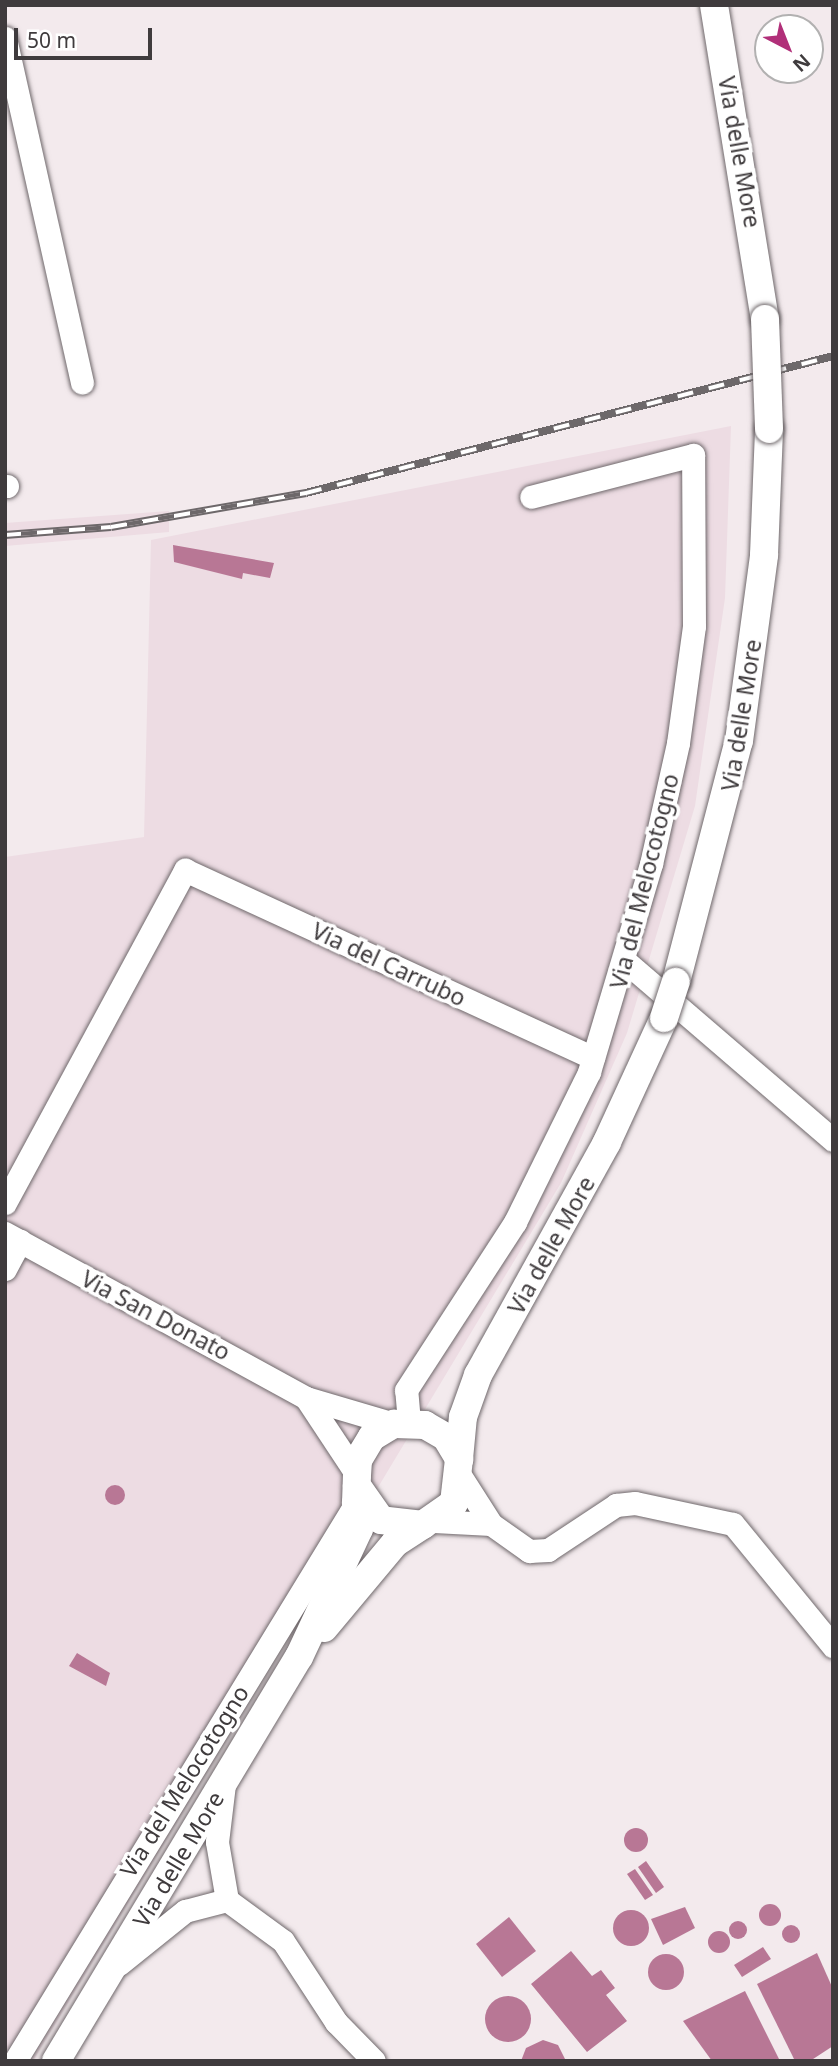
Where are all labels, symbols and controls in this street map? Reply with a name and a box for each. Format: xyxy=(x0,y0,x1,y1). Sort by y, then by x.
scale bar xyxy=(18,14,156,58)
north arrow xyxy=(754,14,824,84)
text: 50 m xyxy=(27,26,76,54)
text: N xyxy=(787,48,816,78)
street label: Via delle More xyxy=(713,74,767,230)
street label: Via delle More xyxy=(715,637,767,793)
street label: Via del Melocotogno xyxy=(604,771,684,991)
street label: Via del Carrubo xyxy=(308,916,470,1012)
street label: Via delle More xyxy=(502,1171,600,1319)
street label: Via San Donato xyxy=(77,1264,235,1366)
street label: Via del Melocotogno xyxy=(114,1680,254,1882)
street label: Via delle More xyxy=(127,1786,229,1932)

